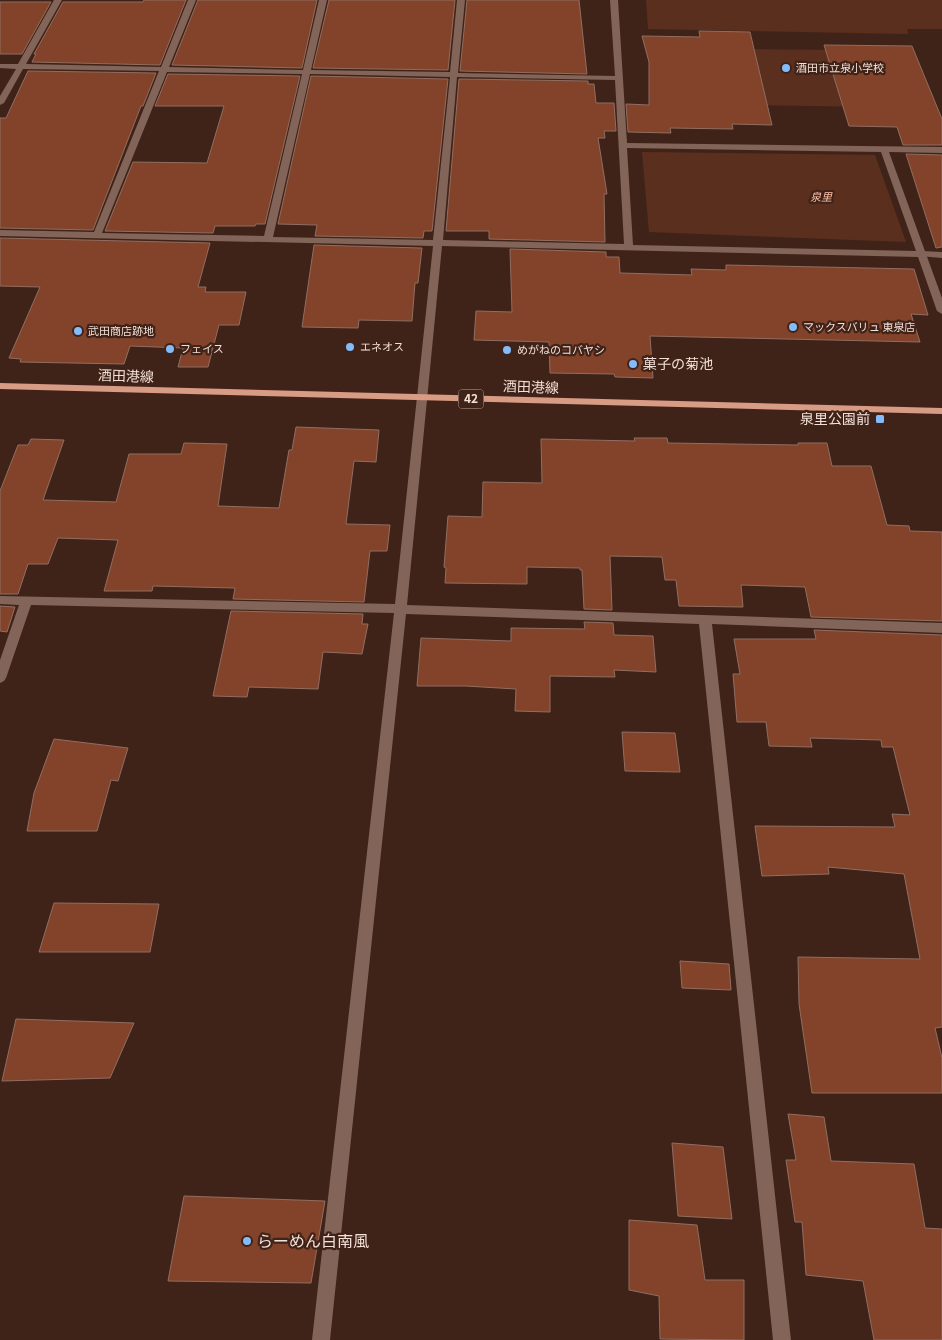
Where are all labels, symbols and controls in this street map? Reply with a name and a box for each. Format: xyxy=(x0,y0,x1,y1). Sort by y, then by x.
place label: 酒田市立泉小学校 xyxy=(796,59,884,75)
marker: 酒田市立泉小学校 xyxy=(780,62,792,74)
park label: 泉里 xyxy=(810,188,833,204)
place label: マックスバリュ 東泉店 xyxy=(803,318,915,334)
marker: マックスバリュ 東泉店 xyxy=(787,321,799,333)
place label: 武田商店跡地 xyxy=(88,322,154,338)
marker: 武田商店跡地 xyxy=(72,325,84,337)
place label: エネオス xyxy=(360,338,404,354)
place label: フェイス xyxy=(180,340,224,356)
marker: エネオス xyxy=(344,341,356,353)
place label: めがねのコバヤシ xyxy=(517,341,605,357)
marker: フェイス xyxy=(164,343,176,355)
marker: めがねのコバヤシ xyxy=(501,344,513,356)
place label: 菓子の菊池 xyxy=(643,353,713,373)
marker: 菓子の菊池 xyxy=(627,358,639,370)
street label: 酒田港線 xyxy=(98,364,154,386)
street label: 酒田港線 xyxy=(503,375,559,397)
road number: 42 xyxy=(458,389,484,408)
place label: 泉里公園前 xyxy=(800,408,870,428)
marker: 泉里公園前 xyxy=(874,413,886,425)
place label: らーめん白南風 xyxy=(257,1228,369,1252)
marker: らーめん白南風 xyxy=(241,1235,253,1247)

